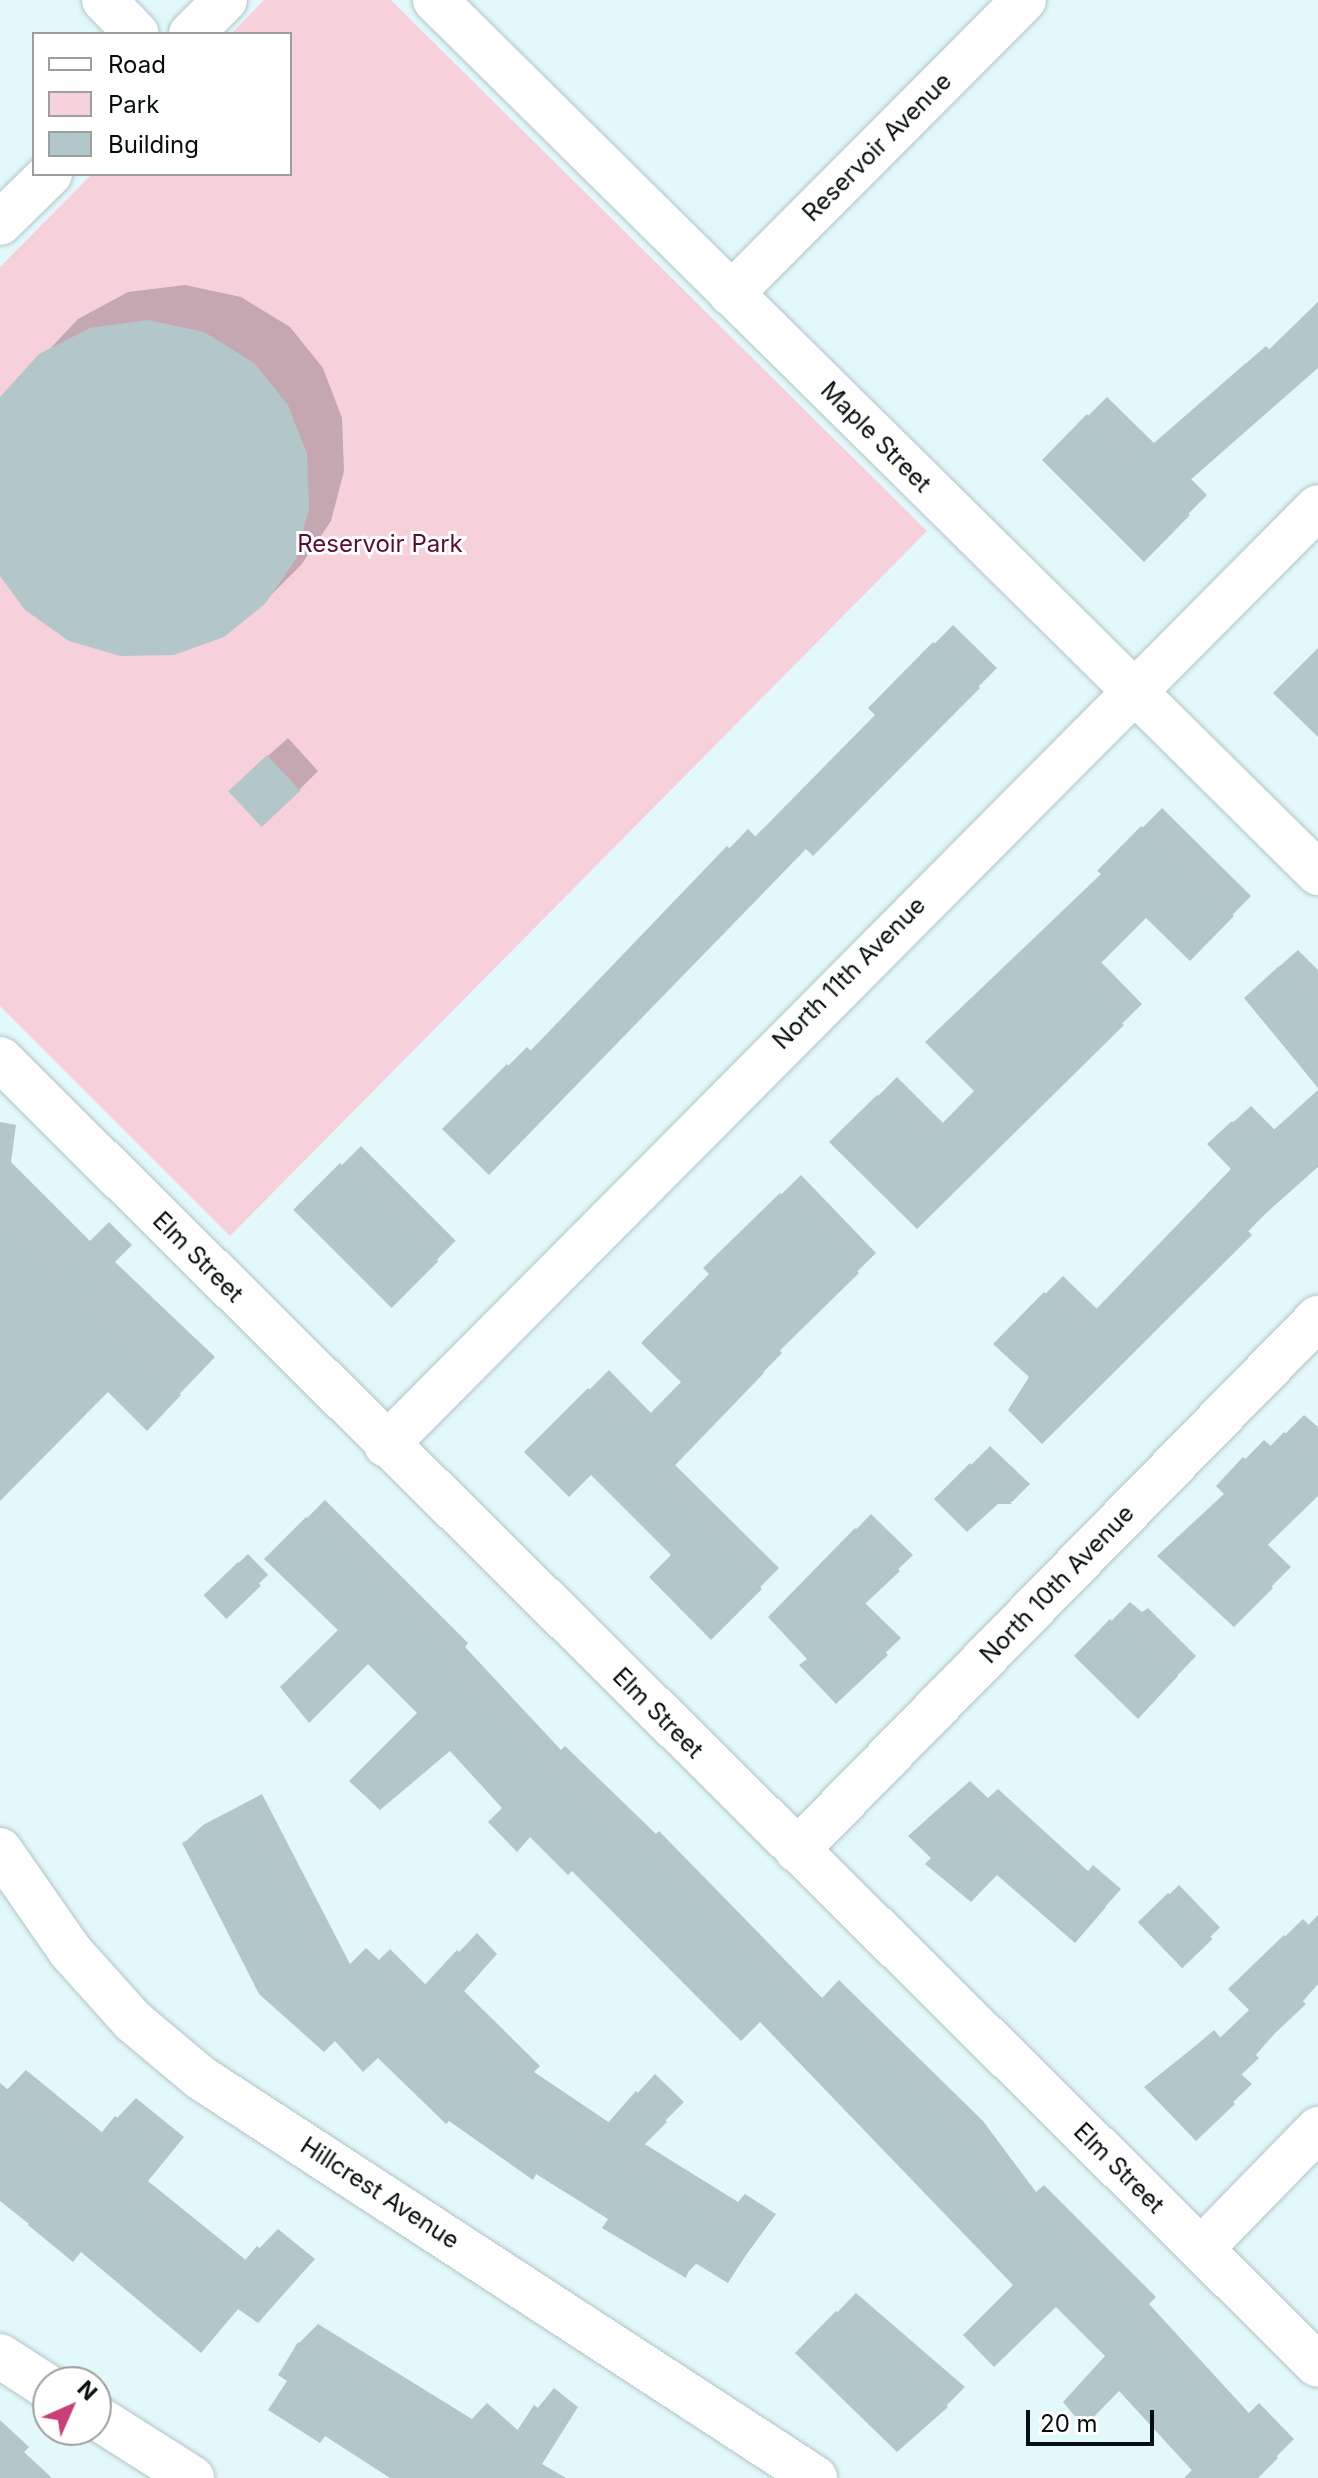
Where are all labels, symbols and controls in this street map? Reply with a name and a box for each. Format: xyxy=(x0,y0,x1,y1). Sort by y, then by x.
legend xyxy=(32,32,292,176)
text: Road xyxy=(108,50,166,79)
street label: Reservoir Avenue xyxy=(797,67,957,227)
text: Park xyxy=(108,90,159,119)
text: Building xyxy=(108,130,199,159)
street label: Maple Street xyxy=(815,376,937,498)
park label: Reservoir Park xyxy=(297,530,463,558)
street label: North 11th Avenue xyxy=(767,891,931,1055)
street label: Elm Street xyxy=(147,1206,249,1308)
street label: North 10th Avenue xyxy=(974,1499,1140,1669)
street label: Elm Street xyxy=(607,1662,709,1764)
street label: Elm Street xyxy=(1068,2117,1170,2219)
street label: Hillcrest Avenue xyxy=(295,2131,465,2255)
north arrow xyxy=(32,2366,112,2446)
text: N xyxy=(72,2375,103,2406)
scale bar xyxy=(1030,2394,1158,2444)
text: 20 m xyxy=(1040,2409,1098,2438)

